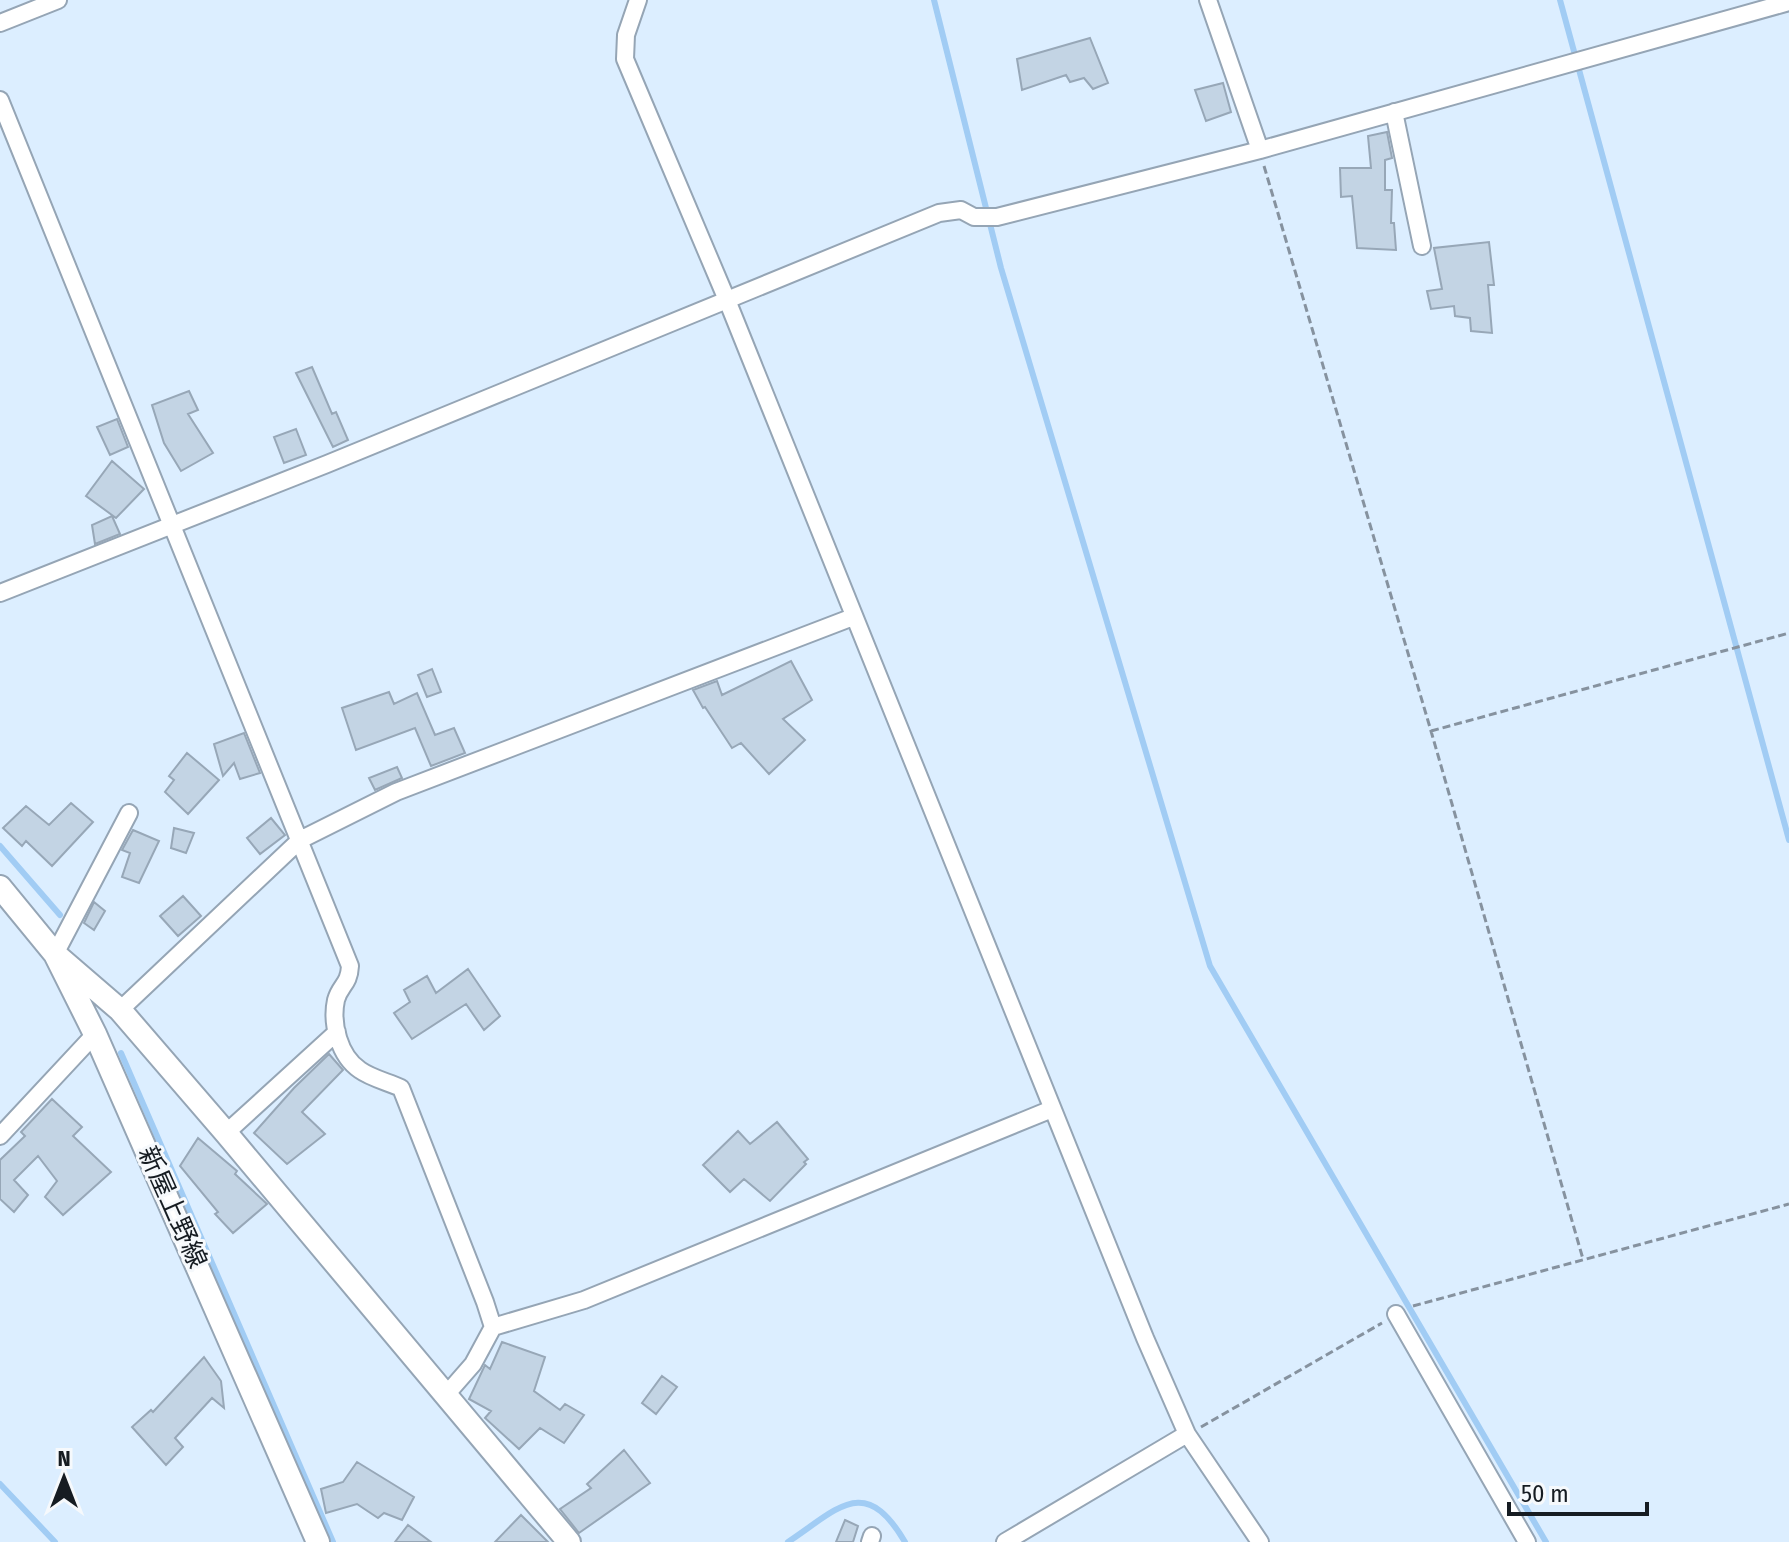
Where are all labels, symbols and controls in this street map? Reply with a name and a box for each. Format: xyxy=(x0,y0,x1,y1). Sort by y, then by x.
street label: 新屋上野線 xyxy=(132,1142,213,1273)
north arrow xyxy=(24,1438,104,1518)
text: N xyxy=(57,1445,71,1472)
scale bar xyxy=(1509,1466,1647,1516)
text: 50 m xyxy=(1521,1480,1569,1508)

